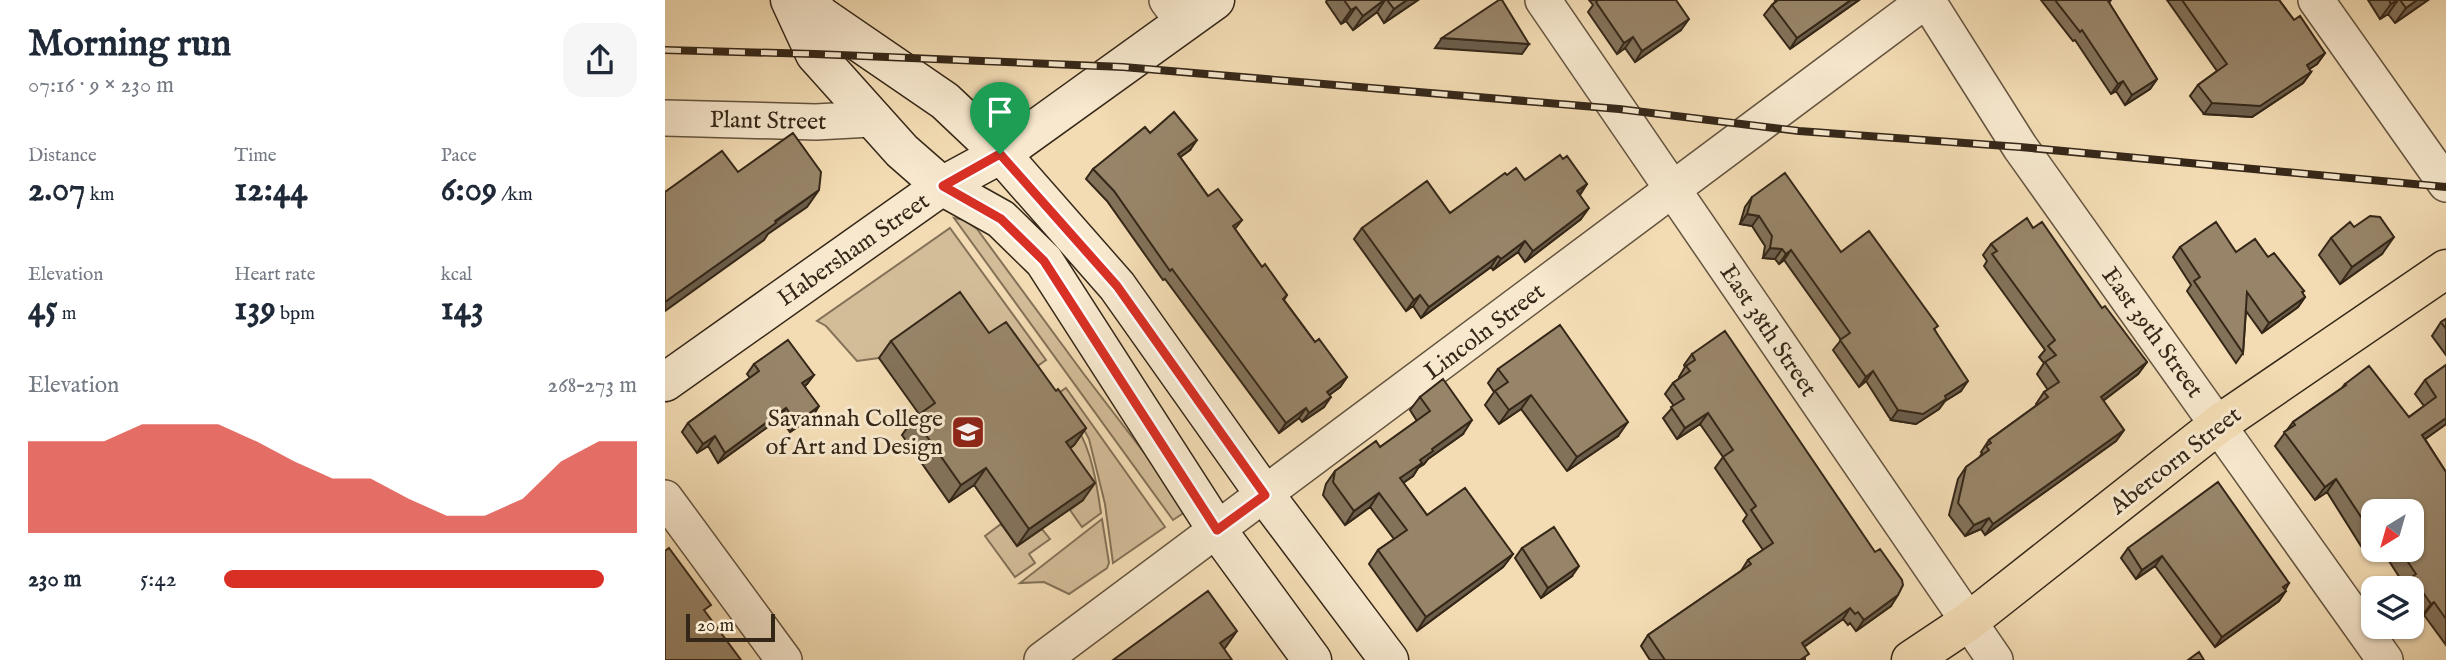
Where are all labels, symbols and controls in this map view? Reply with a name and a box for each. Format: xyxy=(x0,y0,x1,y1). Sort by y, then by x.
text: Morning run xyxy=(28,21,231,69)
button: share xyxy=(563,23,637,97)
text: 07:16 · 9 × 230 m xyxy=(28,71,174,100)
pin xyxy=(970,82,1030,154)
icon: arrive xyxy=(981,93,1019,131)
street label: Plant Street xyxy=(709,105,827,138)
text: Distance xyxy=(28,144,97,168)
text: Time xyxy=(234,144,277,168)
text: Pace xyxy=(441,144,477,168)
text: 2.07 xyxy=(28,168,86,213)
text: 12:44 xyxy=(234,168,307,213)
text: 6:09 xyxy=(441,168,497,213)
text: km xyxy=(86,183,115,207)
text: /km xyxy=(497,183,533,207)
street label: Habersham Street xyxy=(772,186,936,314)
street label: East 38th Street xyxy=(1712,259,1823,403)
street label: East 39th Street xyxy=(2094,261,2210,404)
text: Elevation xyxy=(28,263,103,287)
text: Heart rate xyxy=(234,263,315,287)
text: kcal xyxy=(441,263,472,287)
street label: Lincoln Street xyxy=(1418,277,1552,388)
text: 45 xyxy=(28,287,58,332)
text: 139 xyxy=(234,287,276,332)
text: 143 xyxy=(441,287,484,332)
text: m xyxy=(58,302,77,326)
text: bpm xyxy=(276,302,315,326)
text: Elevation xyxy=(28,371,119,400)
text: 268–273 m xyxy=(547,371,637,400)
street label: Abercorn Street xyxy=(2103,400,2248,523)
place label: Savannah College of Art and Design xyxy=(766,404,943,463)
school or university icon: Savannah College of Art and Design xyxy=(949,413,987,451)
north arrow xyxy=(2361,499,2424,562)
map controls xyxy=(2361,499,2424,639)
text: 230 m xyxy=(28,565,81,594)
text: 5:42 xyxy=(140,565,176,594)
button: layers xyxy=(2361,576,2424,639)
scale bar xyxy=(686,611,775,643)
text: 20 m xyxy=(697,614,734,638)

